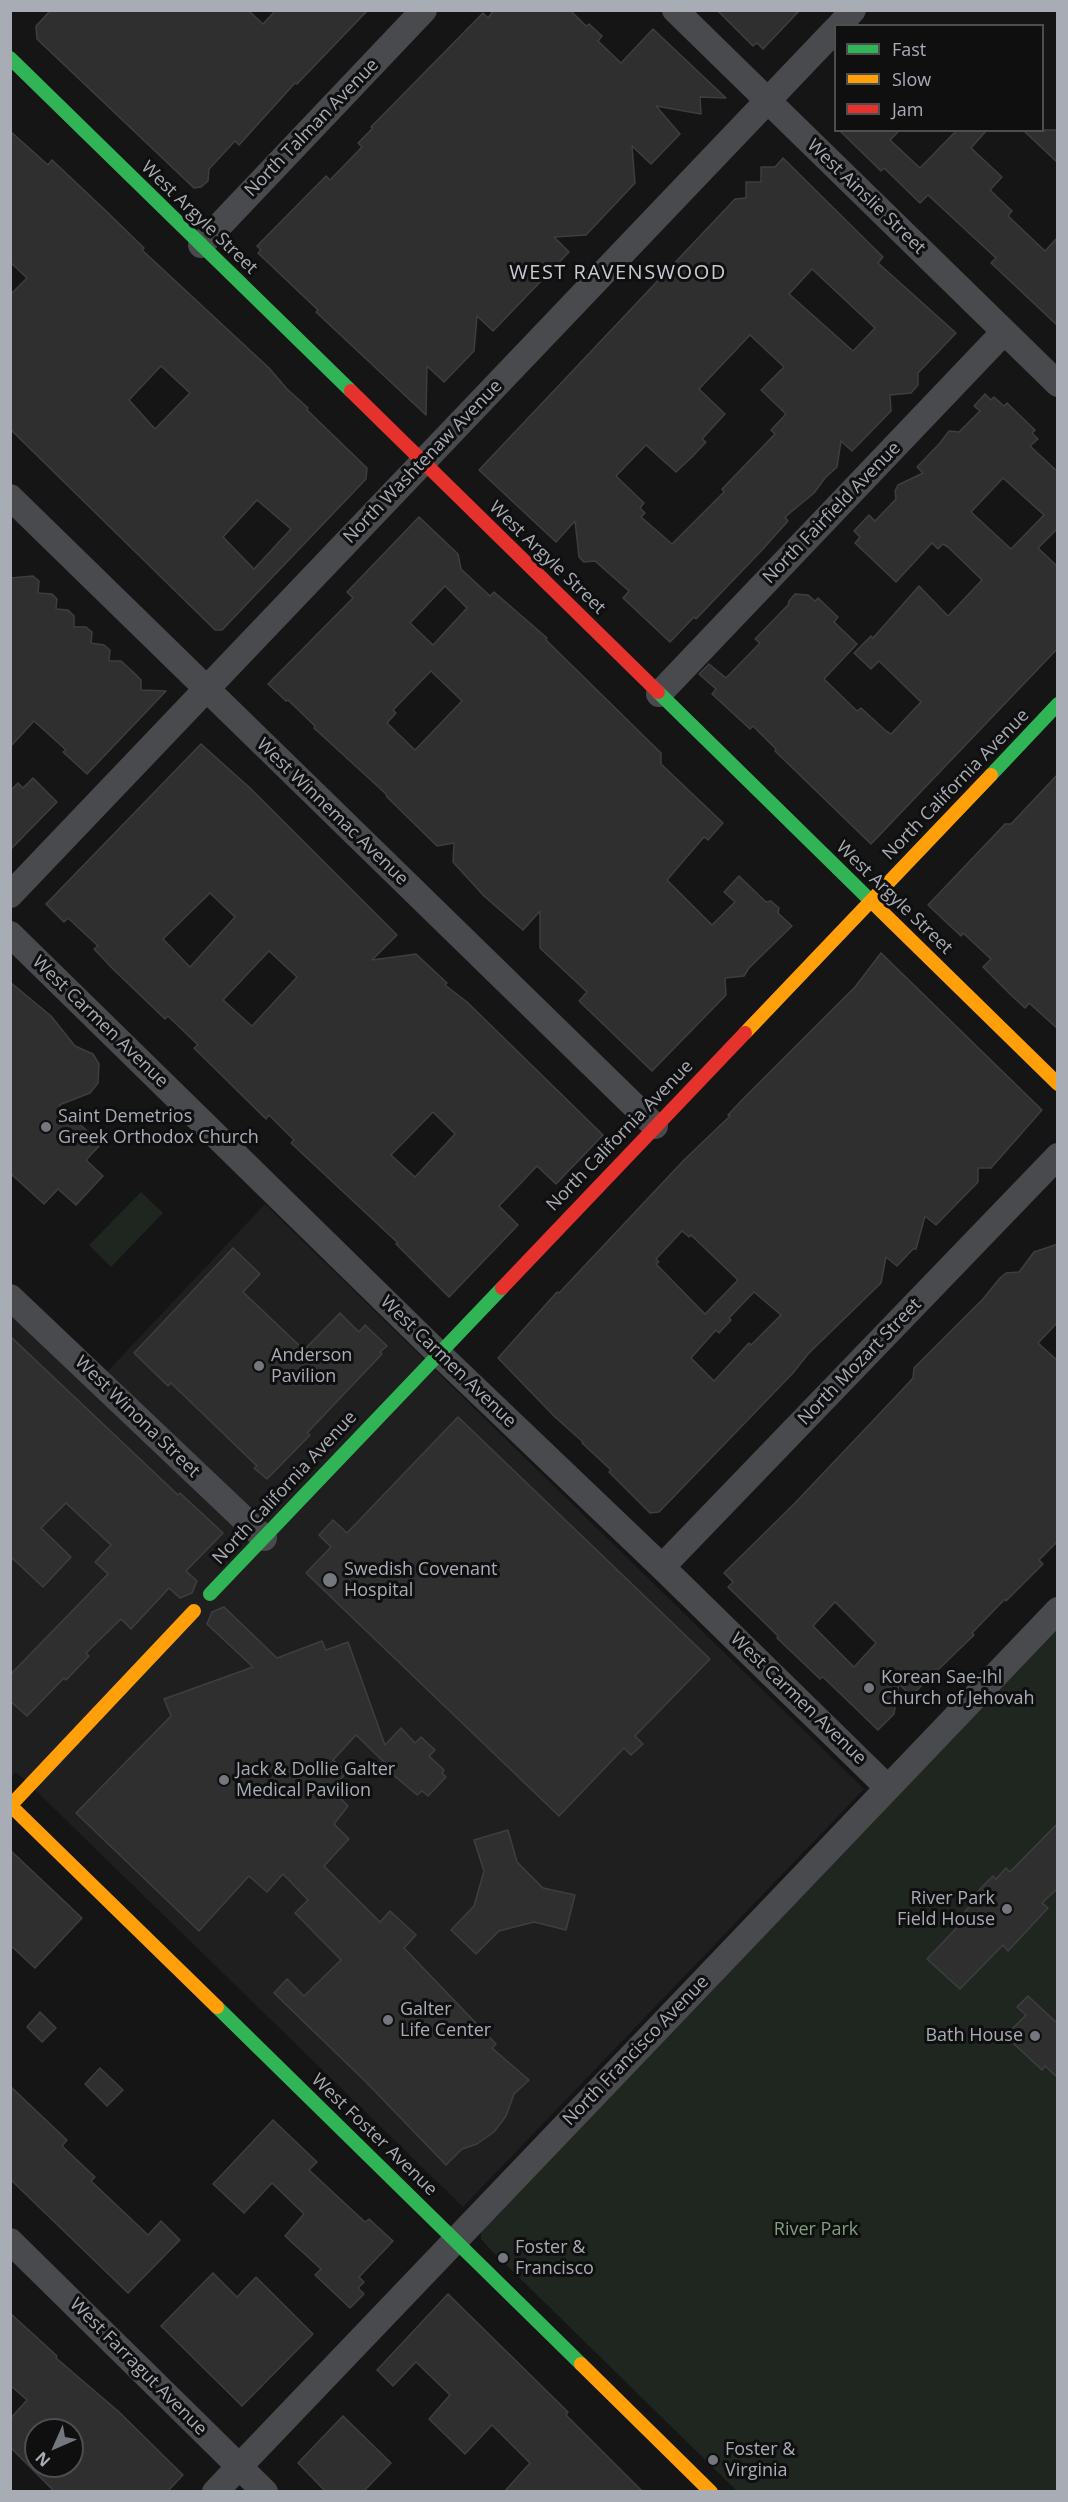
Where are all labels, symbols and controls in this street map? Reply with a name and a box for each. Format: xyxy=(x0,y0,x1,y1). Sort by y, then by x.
legend xyxy=(834,24,1044,132)
text: Fast xyxy=(892,37,926,61)
street label: North Talman Avenue xyxy=(241,55,383,201)
text: Slow xyxy=(892,67,931,91)
text: Jam xyxy=(892,97,924,121)
street label: West Ainslie Street xyxy=(802,135,930,259)
street label: West Argyle Street xyxy=(136,157,262,279)
district label: WEST RAVENSWOOD xyxy=(509,261,727,285)
street label: North Washtenaw Avenue xyxy=(339,376,507,548)
street label: North Fairfield Avenue xyxy=(759,438,905,588)
street label: West Argyle Street xyxy=(484,497,610,619)
street label: North California Avenue xyxy=(878,705,1034,865)
street label: West Winnemac Avenue xyxy=(252,734,412,890)
street label: West Argyle Street xyxy=(831,837,957,959)
street label: West Carmen Avenue xyxy=(28,952,172,1092)
street label: North California Avenue xyxy=(542,1056,698,1216)
place label: Saint Demetrios Greek Orthodox Church xyxy=(58,1106,259,1148)
marker: Saint Demetrios Greek Orthodox Church xyxy=(39,1120,53,1134)
street label: West Carmen Avenue xyxy=(376,1292,520,1432)
street label: North Mozart Street xyxy=(794,1294,926,1430)
place label: Anderson Pavilion xyxy=(271,1345,352,1388)
street label: West Winona Street xyxy=(70,1352,204,1482)
marker: Anderson Pavilion xyxy=(252,1359,266,1373)
street label: North California Avenue xyxy=(208,1407,362,1569)
place label: Swedish Covenant Hospital xyxy=(344,1559,498,1602)
marker: Swedish Covenant Hospital xyxy=(321,1571,339,1589)
street label: West Carmen Avenue xyxy=(726,1629,870,1769)
place label: Korean Sae-Ihl Church of Jehovah xyxy=(881,1667,1035,1710)
marker: Korean Sae-Ihl Church of Jehovah xyxy=(862,1681,876,1695)
place label: Jack & Dollie Galter Medical Pavilion xyxy=(236,1759,395,1802)
marker: Jack & Dollie Galter Medical Pavilion xyxy=(217,1773,231,1787)
place label: River Park Field House xyxy=(897,1888,995,1930)
marker: River Park Field House xyxy=(1000,1902,1014,1916)
street label: North Francisco Avenue xyxy=(559,1972,713,2130)
place label: Galter Life Center xyxy=(400,1999,491,2042)
marker: Galter Life Center xyxy=(381,2013,395,2027)
place label: Bath House xyxy=(925,2025,1023,2047)
marker: Bath House xyxy=(1028,2029,1042,2043)
street label: West Foster Avenue xyxy=(307,2069,441,2201)
park label: River Park xyxy=(774,2219,858,2241)
place label: Foster & Francisco xyxy=(515,2237,594,2280)
marker: Foster & Francisco xyxy=(496,2251,510,2265)
street label: West Farragut Avenue xyxy=(65,2294,211,2440)
north arrow xyxy=(24,2418,84,2478)
place label: Foster & Virginia xyxy=(725,2439,795,2482)
text: N xyxy=(30,2447,55,2472)
marker: Foster & Virginia xyxy=(706,2453,720,2467)

